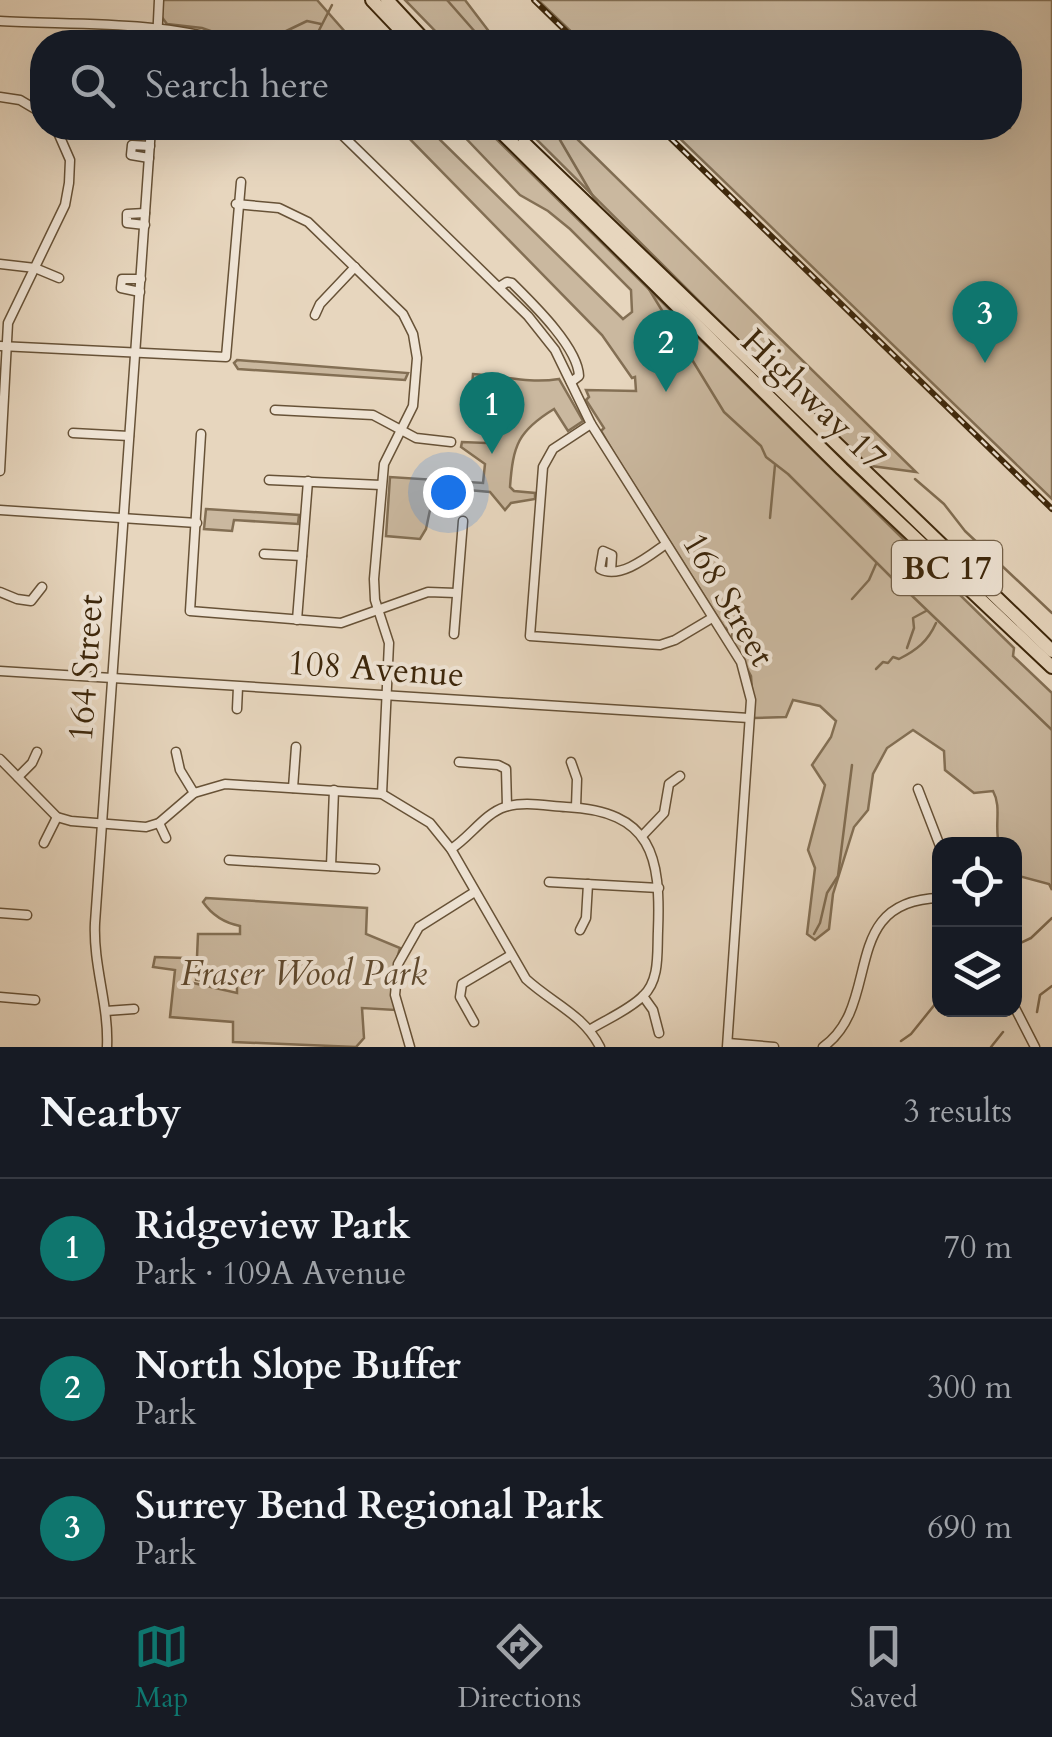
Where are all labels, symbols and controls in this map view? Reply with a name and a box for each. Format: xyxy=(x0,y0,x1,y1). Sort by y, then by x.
search box xyxy=(30,30,1022,140)
icon: search xyxy=(65,58,120,113)
text: Search here xyxy=(145,59,329,111)
pin: 3 xyxy=(952,280,1018,363)
pin: 2 xyxy=(634,310,698,392)
street label: Highway 17 xyxy=(730,318,896,481)
pin: 1 xyxy=(460,372,524,454)
your location xyxy=(423,467,474,518)
street label: 168 Street xyxy=(671,524,786,675)
road number: BC 17 xyxy=(892,541,1002,595)
street label: 164 Street xyxy=(57,593,115,743)
street label: 108 Avenue xyxy=(286,639,466,699)
map controls xyxy=(932,837,1022,1017)
button: locate xyxy=(932,837,1022,927)
button: layers xyxy=(932,927,1022,1017)
park label: Fraser Wood Park xyxy=(181,950,428,998)
text: Nearby xyxy=(40,1084,182,1141)
text: 3 results xyxy=(904,1090,1012,1134)
text: Ridgeview Park xyxy=(135,1200,410,1252)
text: 1 xyxy=(64,1226,81,1270)
text: 70 m xyxy=(944,1226,1012,1270)
text: Park · 109A Avenue xyxy=(135,1252,406,1296)
text: North Slope Buffer xyxy=(135,1340,461,1392)
text: 2 xyxy=(64,1366,81,1410)
text: 300 m xyxy=(927,1366,1012,1410)
text: Park xyxy=(135,1392,197,1436)
text: Surrey Bend Regional Park xyxy=(135,1480,604,1532)
text: 3 xyxy=(64,1506,81,1550)
text: 690 m xyxy=(927,1506,1012,1550)
text: Park xyxy=(135,1532,197,1576)
tab: Map xyxy=(134,1619,189,1717)
tab: Directions xyxy=(458,1619,581,1717)
tab: Saved xyxy=(850,1619,918,1717)

